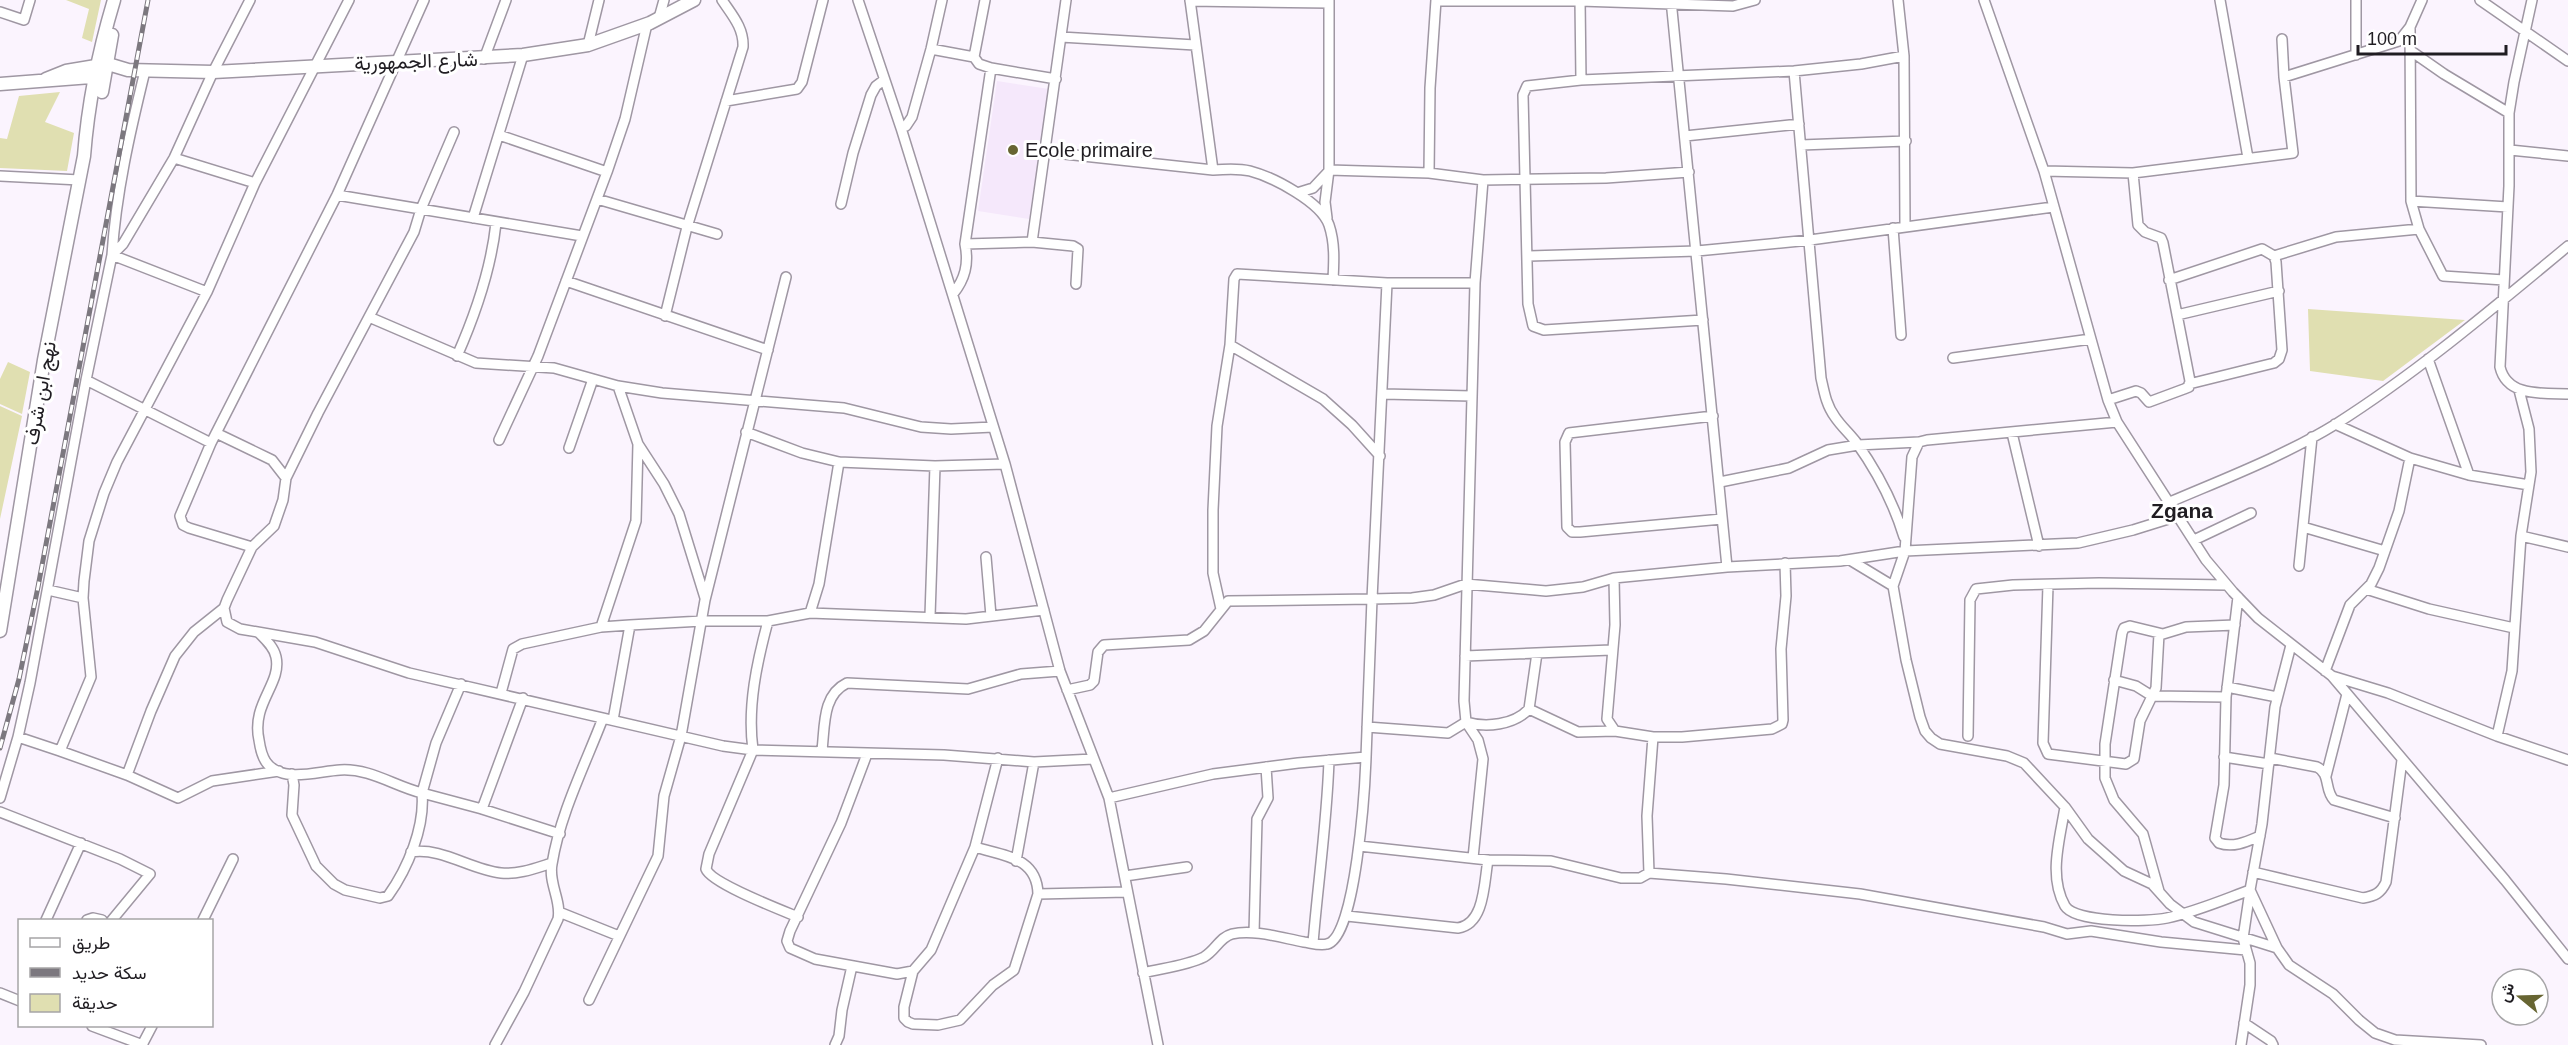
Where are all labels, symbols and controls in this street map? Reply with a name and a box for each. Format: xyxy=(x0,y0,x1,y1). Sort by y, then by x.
scale bar xyxy=(2358,18,2506,56)
text: 100 m xyxy=(2367,29,2417,49)
street label: شارع الجمهورية xyxy=(354,48,478,77)
place label: Ecole primaire xyxy=(1025,139,1153,161)
marker: Ecole primaire xyxy=(1006,143,1020,157)
street label: نهج ابن شرف xyxy=(20,339,63,447)
district label: Zgana xyxy=(2151,499,2213,522)
legend xyxy=(18,919,213,1027)
text: طريق xyxy=(72,933,110,954)
text: سكة حديد xyxy=(72,963,147,983)
north arrow xyxy=(2490,967,2550,1027)
text: ش xyxy=(2495,980,2518,1004)
text: حديقة xyxy=(72,993,118,1013)

